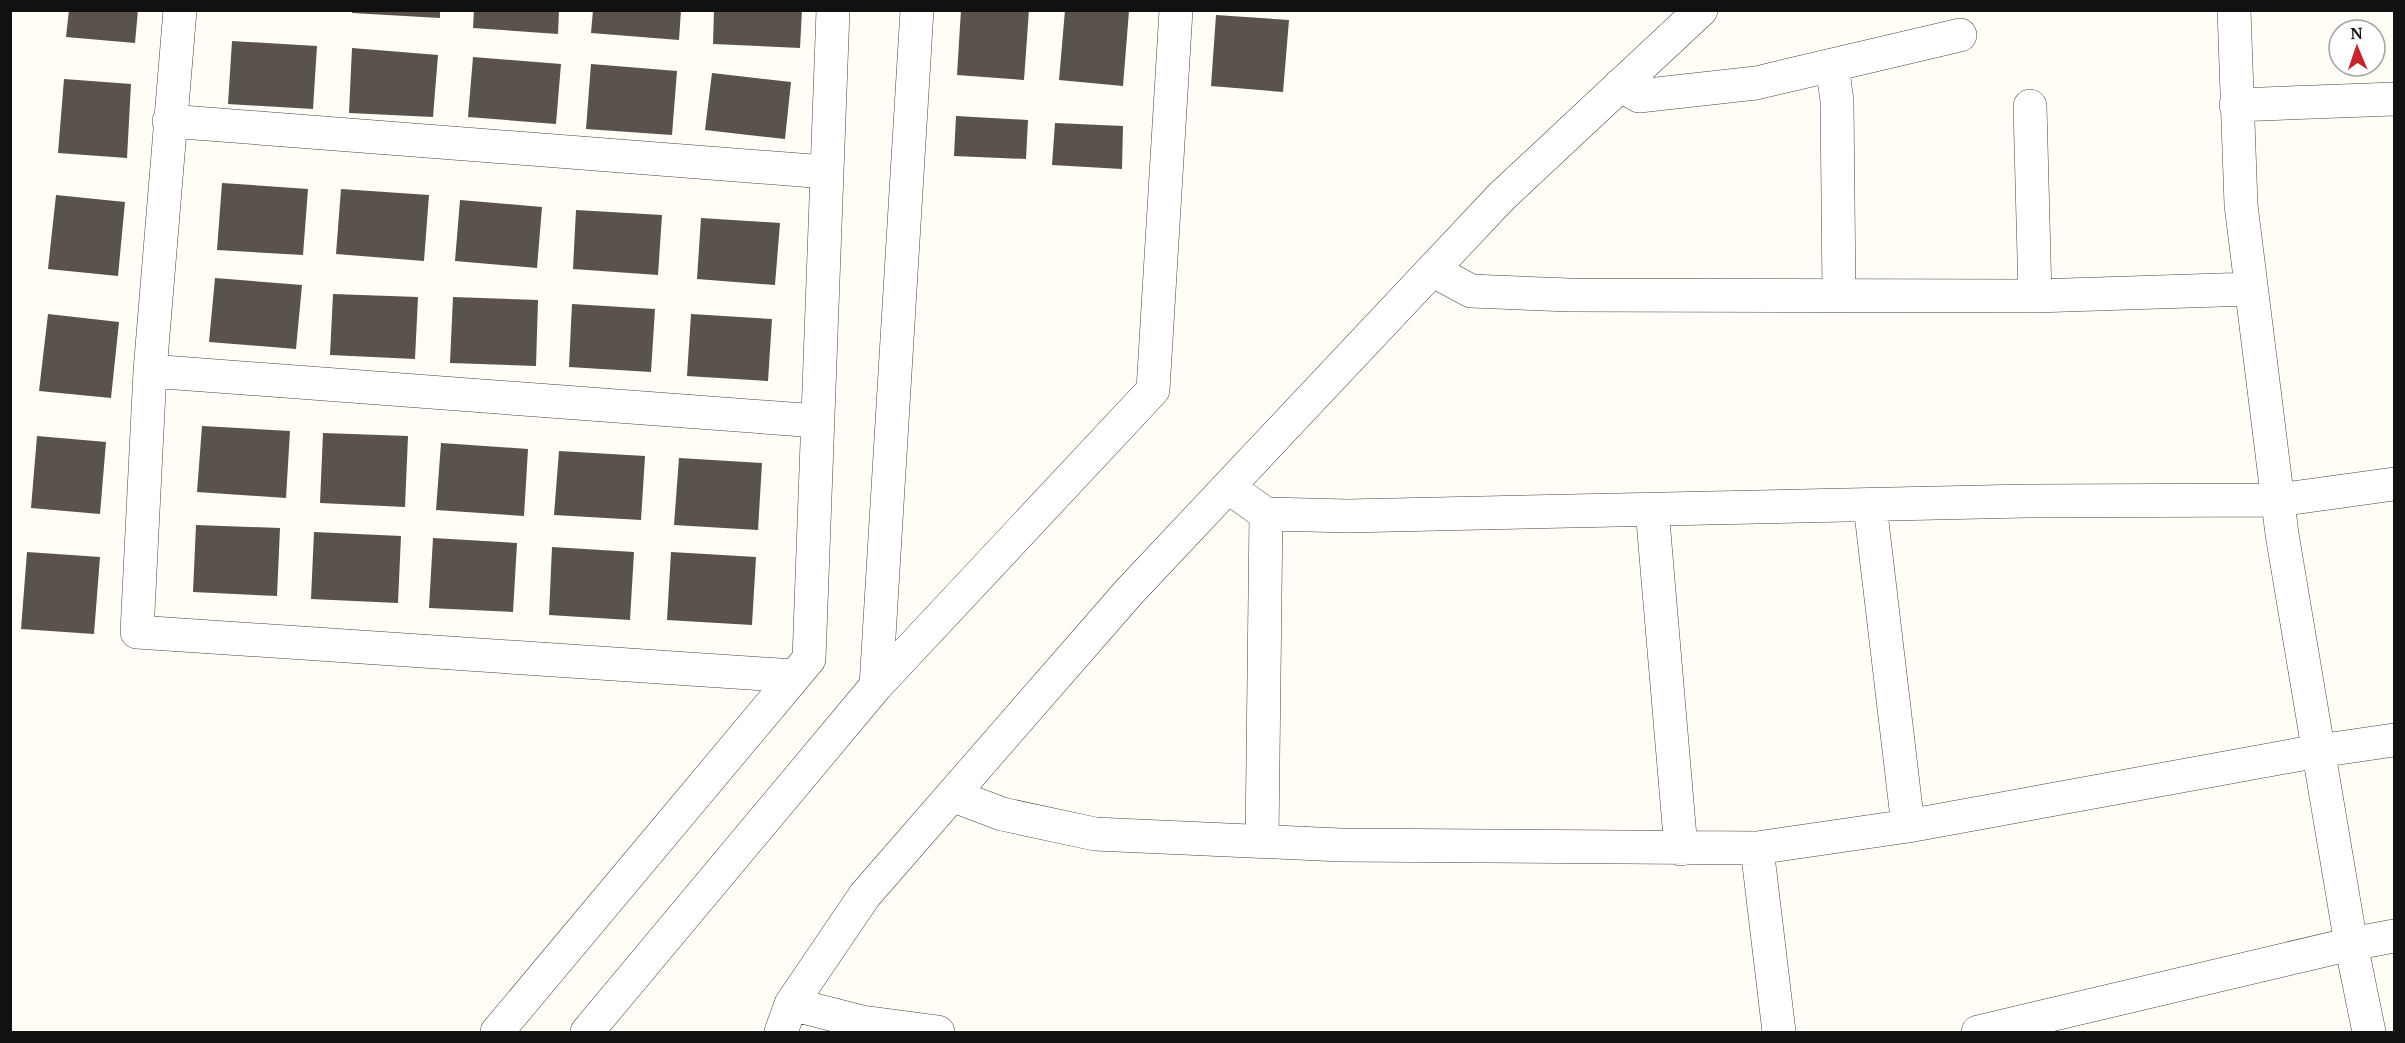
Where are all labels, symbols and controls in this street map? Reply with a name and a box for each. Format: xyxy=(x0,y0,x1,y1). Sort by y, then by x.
north arrow xyxy=(2327,18,2387,78)
text: N xyxy=(2350,22,2363,44)

